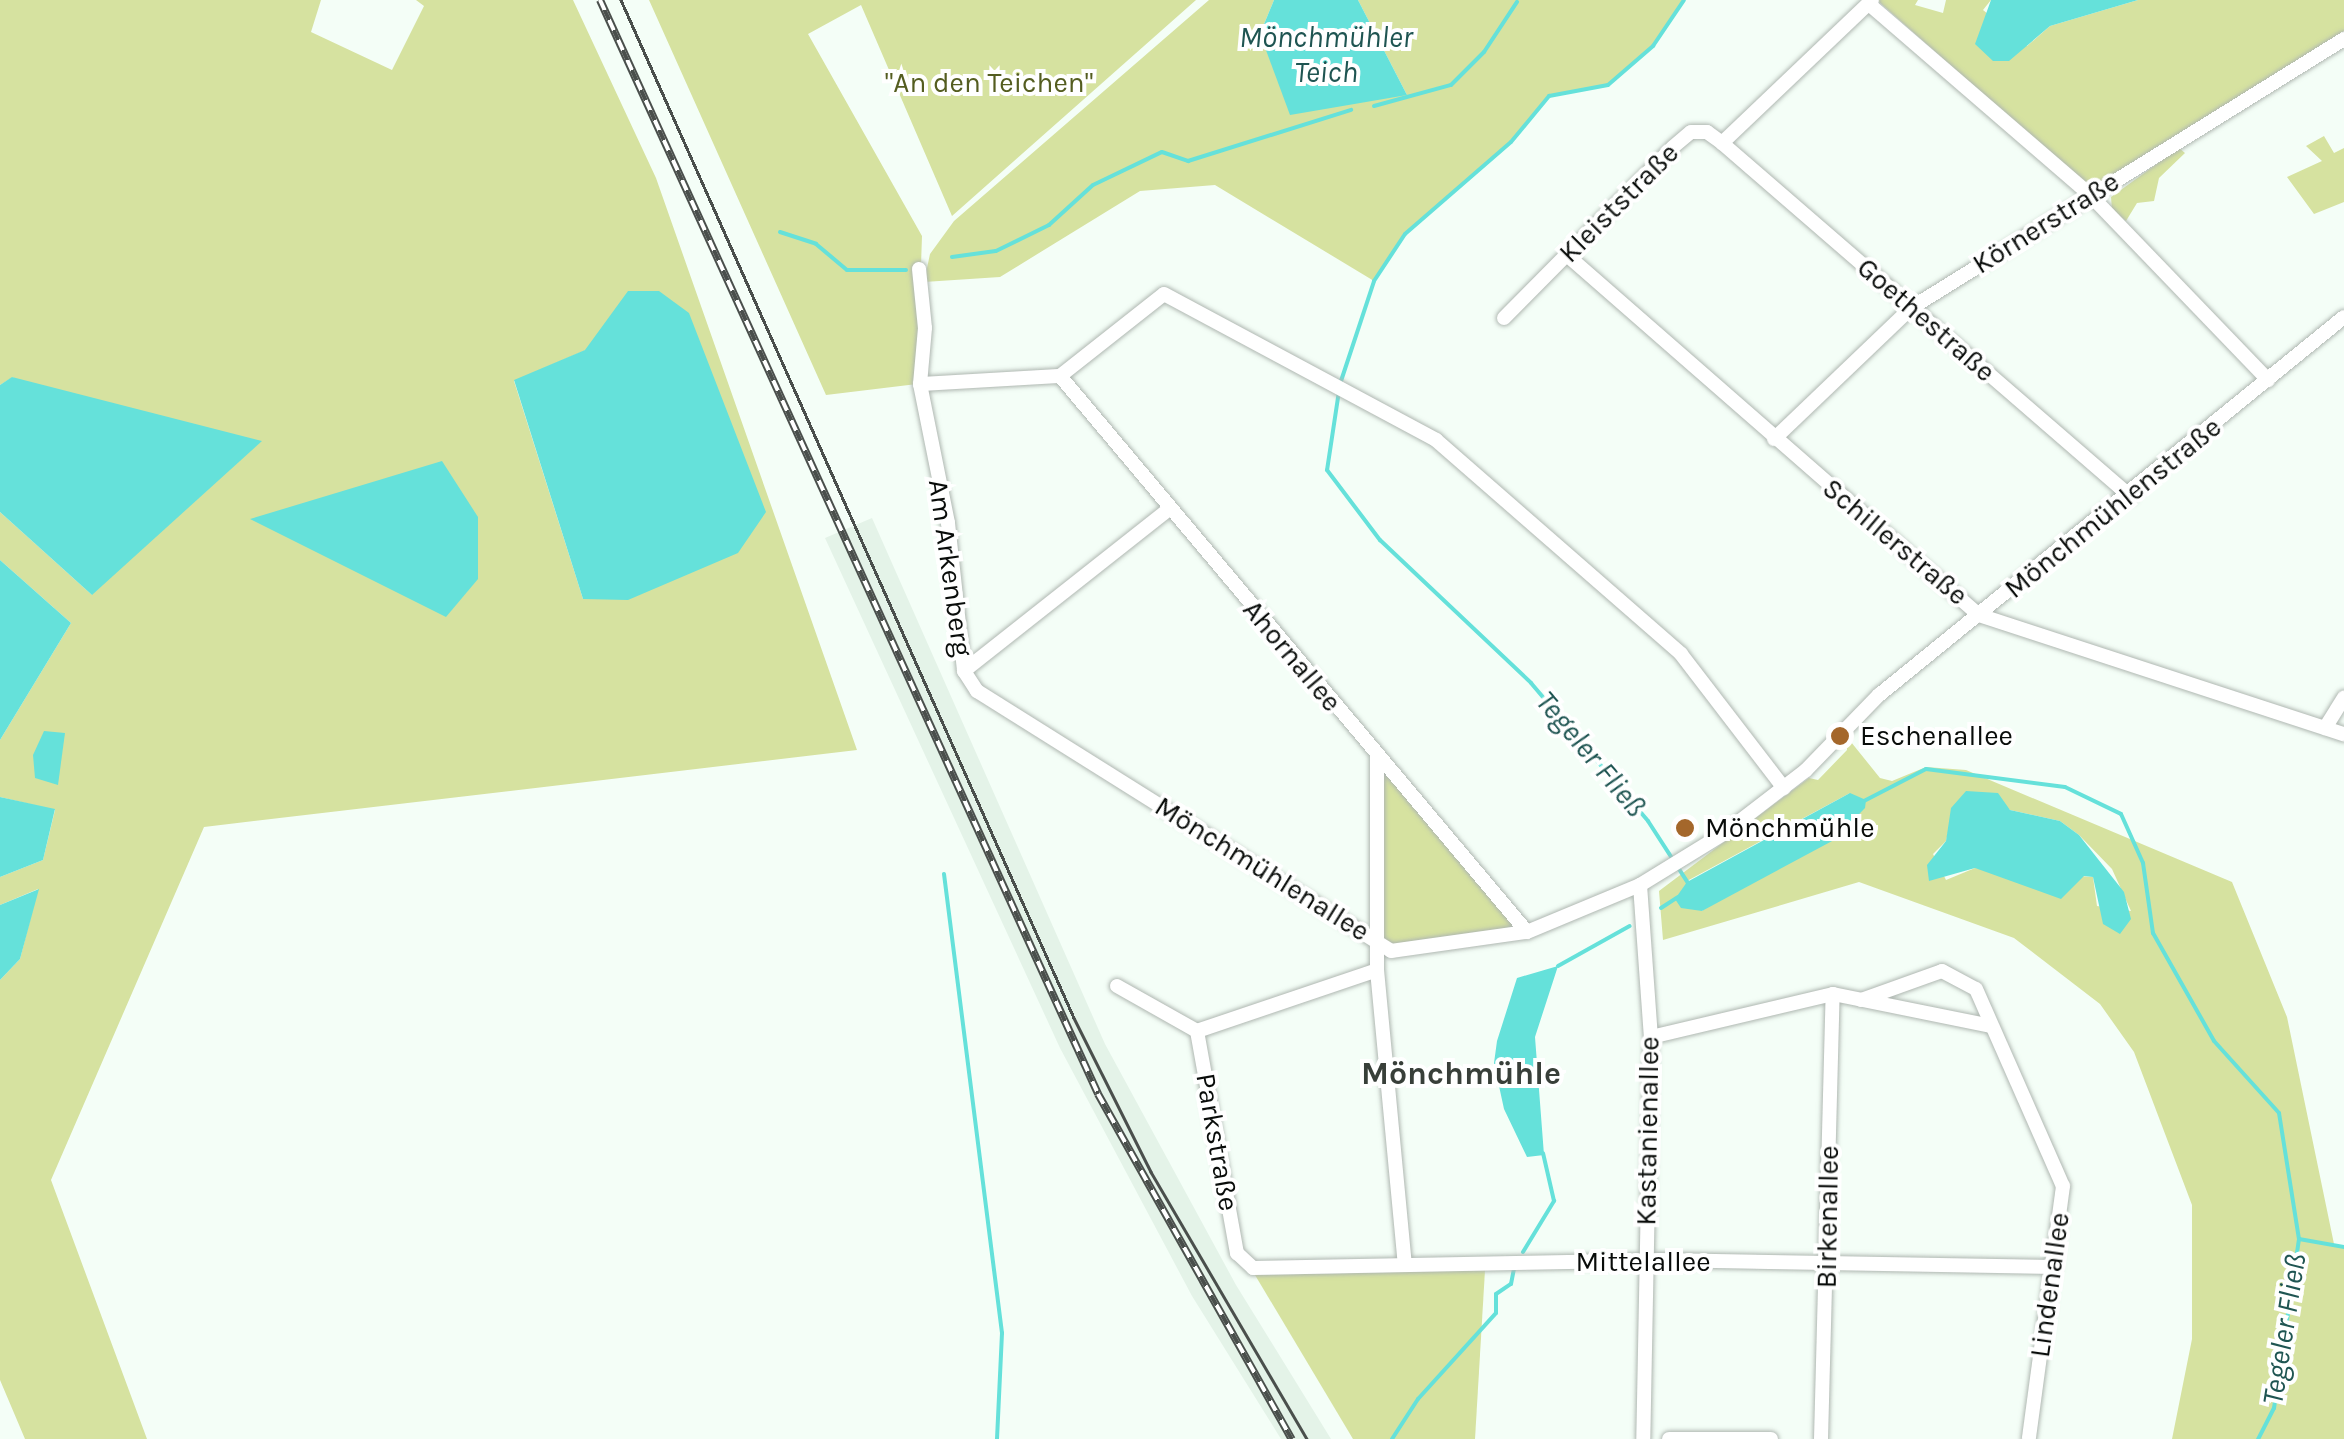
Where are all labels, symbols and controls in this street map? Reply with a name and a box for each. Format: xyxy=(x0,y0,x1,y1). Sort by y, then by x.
water label: Mönchmühler Teich xyxy=(1239,19,1413,90)
park label: "An den Teichen" xyxy=(885,66,1093,100)
street label: Kleiststraße xyxy=(1552,136,1686,270)
street label: Körnerstraße xyxy=(1967,165,2125,281)
street label: Goethestraße xyxy=(1850,251,2002,389)
street label: Mönchmühlenstraße xyxy=(1998,410,2228,606)
street label: Schillerstraße xyxy=(1816,472,1974,612)
street label: Am Arkenberg xyxy=(921,477,979,659)
street label: Ahornallee xyxy=(1236,593,1348,719)
water label: Tegeler Fließ xyxy=(1528,684,1654,824)
place label: Eschenallee xyxy=(1860,719,2013,753)
marker: Eschenallee xyxy=(1829,725,1851,747)
street label: Mönchmühlenallee xyxy=(1149,790,1375,948)
place label: Mönchmühle xyxy=(1705,811,1875,845)
marker: Mönchmühle xyxy=(1674,817,1696,839)
street label: Kastanienallee xyxy=(1630,1036,1666,1226)
district label: Mönchmühle xyxy=(1361,1055,1561,1093)
street label: Parkstraße xyxy=(1188,1071,1246,1213)
street label: Birkenallee xyxy=(1810,1145,1846,1289)
street label: Lindenallee xyxy=(2023,1210,2077,1360)
street label: Mittelallee xyxy=(1575,1245,1711,1279)
water label: Tegeler Fließ xyxy=(2254,1251,2314,1407)

